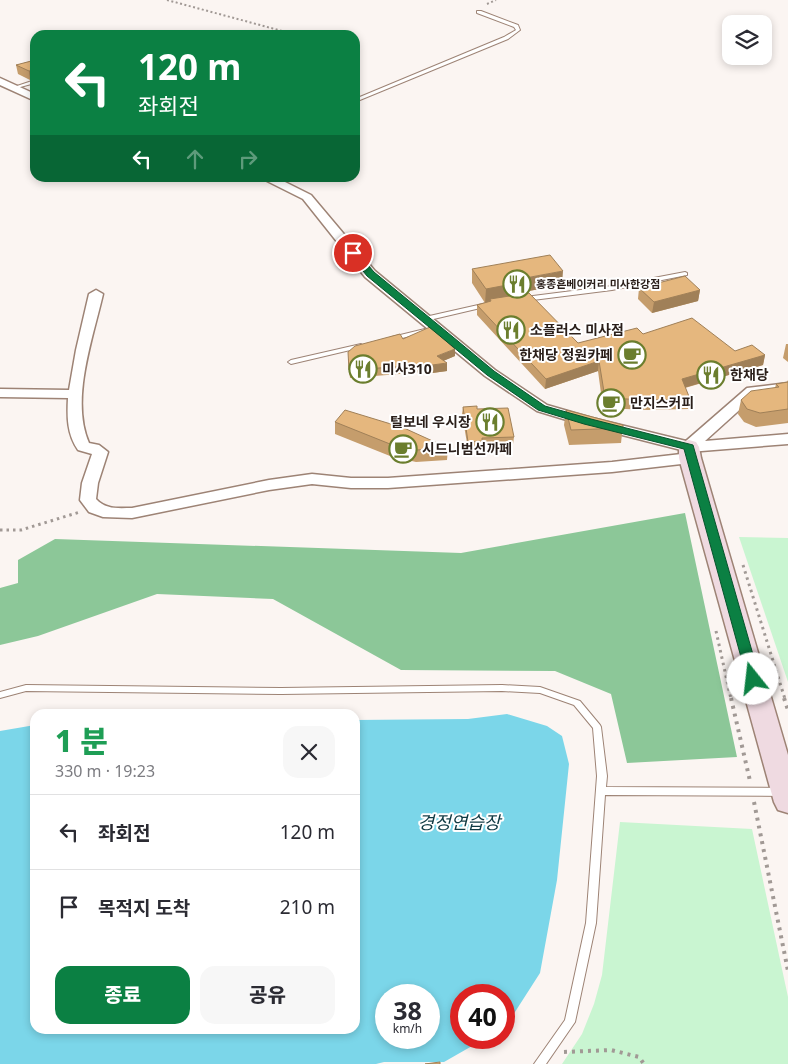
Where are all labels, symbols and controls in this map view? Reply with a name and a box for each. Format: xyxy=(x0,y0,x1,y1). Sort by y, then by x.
map controls xyxy=(722,15,772,65)
button: layers xyxy=(722,15,772,65)
text: 120 m xyxy=(138,43,241,90)
icon: left xyxy=(55,50,120,115)
text: 좌회전 xyxy=(138,90,199,120)
icon: left xyxy=(128,145,156,173)
icon: ahead xyxy=(181,145,209,173)
icon: right xyxy=(234,145,262,173)
pin xyxy=(332,232,374,274)
icon: arrive xyxy=(339,239,367,267)
restaurant icon: 홍종흔베이커리 미사한강점 xyxy=(502,269,532,299)
place label: 홍종흔베이커리 미사한강점 xyxy=(536,276,660,291)
restaurant icon: 소플러스 미사점 xyxy=(496,315,526,345)
place label: 소플러스 미사점 xyxy=(530,320,624,339)
cafe icon: 한채당 정원카페 xyxy=(617,340,647,370)
place label: 한채당 정원카페 xyxy=(519,345,613,364)
restaurant icon: 미사310 xyxy=(348,354,378,384)
place label: 미사310 xyxy=(382,359,432,378)
restaurant icon: 한채당 xyxy=(696,360,726,390)
place label: 한채당 xyxy=(730,365,769,384)
cafe icon: 만지스커피 xyxy=(596,388,626,418)
place label: 만지스커피 xyxy=(630,393,694,412)
restaurant icon: 털보네 우시장 xyxy=(475,407,505,437)
place label: 털보네 우시장 xyxy=(390,412,471,431)
cafe icon: 시드니범선까페 xyxy=(388,434,418,464)
place label: 시드니범선까페 xyxy=(422,439,512,458)
position arrow xyxy=(726,652,778,704)
text: 1 분 xyxy=(55,720,108,761)
button: close xyxy=(283,726,335,778)
text: 330 m · 19:23 xyxy=(55,760,155,782)
water label: 경정연습장 xyxy=(418,810,503,834)
icon: left xyxy=(55,818,83,846)
text: 120 m xyxy=(280,819,335,845)
text: 좌회전 xyxy=(98,820,150,846)
icon: arrive xyxy=(55,893,83,921)
text: 210 m xyxy=(280,894,335,920)
text: 목적지 도착 xyxy=(98,895,190,921)
button: 종료 xyxy=(55,966,190,1024)
button: 공유 xyxy=(200,966,335,1024)
speed limit sign: 40 xyxy=(450,984,515,1049)
text: 38 xyxy=(393,993,422,1027)
text: km/h xyxy=(393,1020,422,1037)

